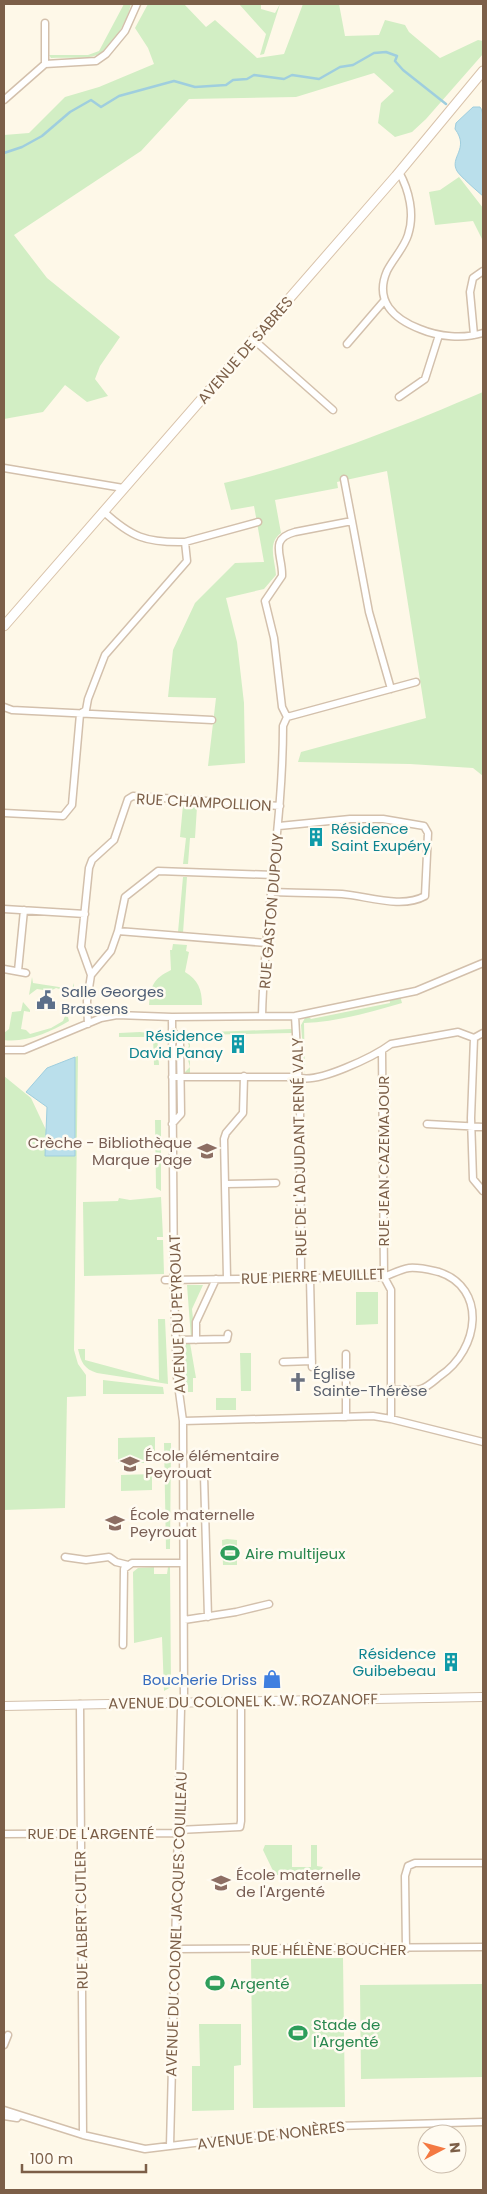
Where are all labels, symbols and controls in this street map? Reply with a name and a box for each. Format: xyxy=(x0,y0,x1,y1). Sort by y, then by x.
street label: AVENUE DE SABRES xyxy=(192,292,298,408)
street label: RUE CHAMPOLLION xyxy=(136,788,272,816)
place label: Résidence Saint Exupéry xyxy=(331,818,431,856)
building icon: Résidence Saint Exupéry xyxy=(305,826,327,848)
street label: RUE GASTON DUPOUY xyxy=(254,832,288,990)
place label: Salle Georges Brassens xyxy=(61,981,164,1019)
public building icon: Salle Georges Brassens xyxy=(35,989,57,1011)
place label: Résidence David Panay xyxy=(129,1025,224,1063)
building icon: Résidence David Panay xyxy=(227,1033,249,1055)
street label: RUE DE L'ADJUDANT RENÉ VALY xyxy=(287,1037,311,1257)
street label: RUE JEAN CAZEMAJOUR xyxy=(373,1076,394,1246)
place label: Crèche - Bibliothèque Marque Page xyxy=(28,1132,192,1170)
school or university icon: Crèche - Bibliothèque Marque Page xyxy=(196,1140,218,1162)
street label: AVENUE DU PEYROUAT xyxy=(164,1234,190,1394)
street label: RUE PIERRE MEUILLET xyxy=(241,1263,385,1289)
place label: Église Sainte-Thérèse xyxy=(313,1363,427,1401)
church icon: Église Sainte-Thérèse xyxy=(287,1371,309,1393)
place label: École élémentaire Peyrouat xyxy=(145,1445,279,1483)
school or university icon: École élémentaire Peyrouat xyxy=(119,1453,141,1475)
place label: École maternelle Peyrouat xyxy=(130,1504,255,1542)
school or university icon: École maternelle Peyrouat xyxy=(104,1512,126,1534)
sports icon: Aire multijeux xyxy=(219,1542,241,1564)
place label: Aire multijeux xyxy=(245,1543,345,1564)
place label: Résidence Guibebeau xyxy=(352,1643,436,1681)
building icon: Résidence Guibebeau xyxy=(440,1651,462,1673)
shop icon: Boucherie Driss xyxy=(261,1668,283,1690)
place label: Boucherie Driss xyxy=(142,1669,257,1690)
street label: AVENUE DU COLONEL K. W. ROZANOFF xyxy=(108,1688,379,1714)
street label: AVENUE DU COLONEL JACQUES COUILLEAU xyxy=(160,1771,192,2077)
street label: RUE DE L'ARGENTÉ xyxy=(27,1823,155,1844)
street label: RUE ALBERT CUTLER xyxy=(69,1850,93,1990)
place label: École maternelle de l'Argenté xyxy=(236,1864,361,1902)
school or university icon: École maternelle de l'Argenté xyxy=(210,1872,232,1894)
street label: RUE HÉLÈNE BOUCHER xyxy=(251,1939,407,1960)
sports icon: Argenté xyxy=(204,1972,226,1994)
place label: Argenté xyxy=(230,1973,290,1994)
place label: Stade de l'Argenté xyxy=(313,2014,380,2052)
sports icon: Stade de l'Argenté xyxy=(287,2022,309,2044)
street label: AVENUE DE NONÈRES xyxy=(196,2116,346,2154)
north arrow xyxy=(417,2124,467,2174)
text: N xyxy=(444,2141,465,2154)
scale bar xyxy=(22,2142,146,2174)
text: 100 m xyxy=(30,2148,73,2169)

